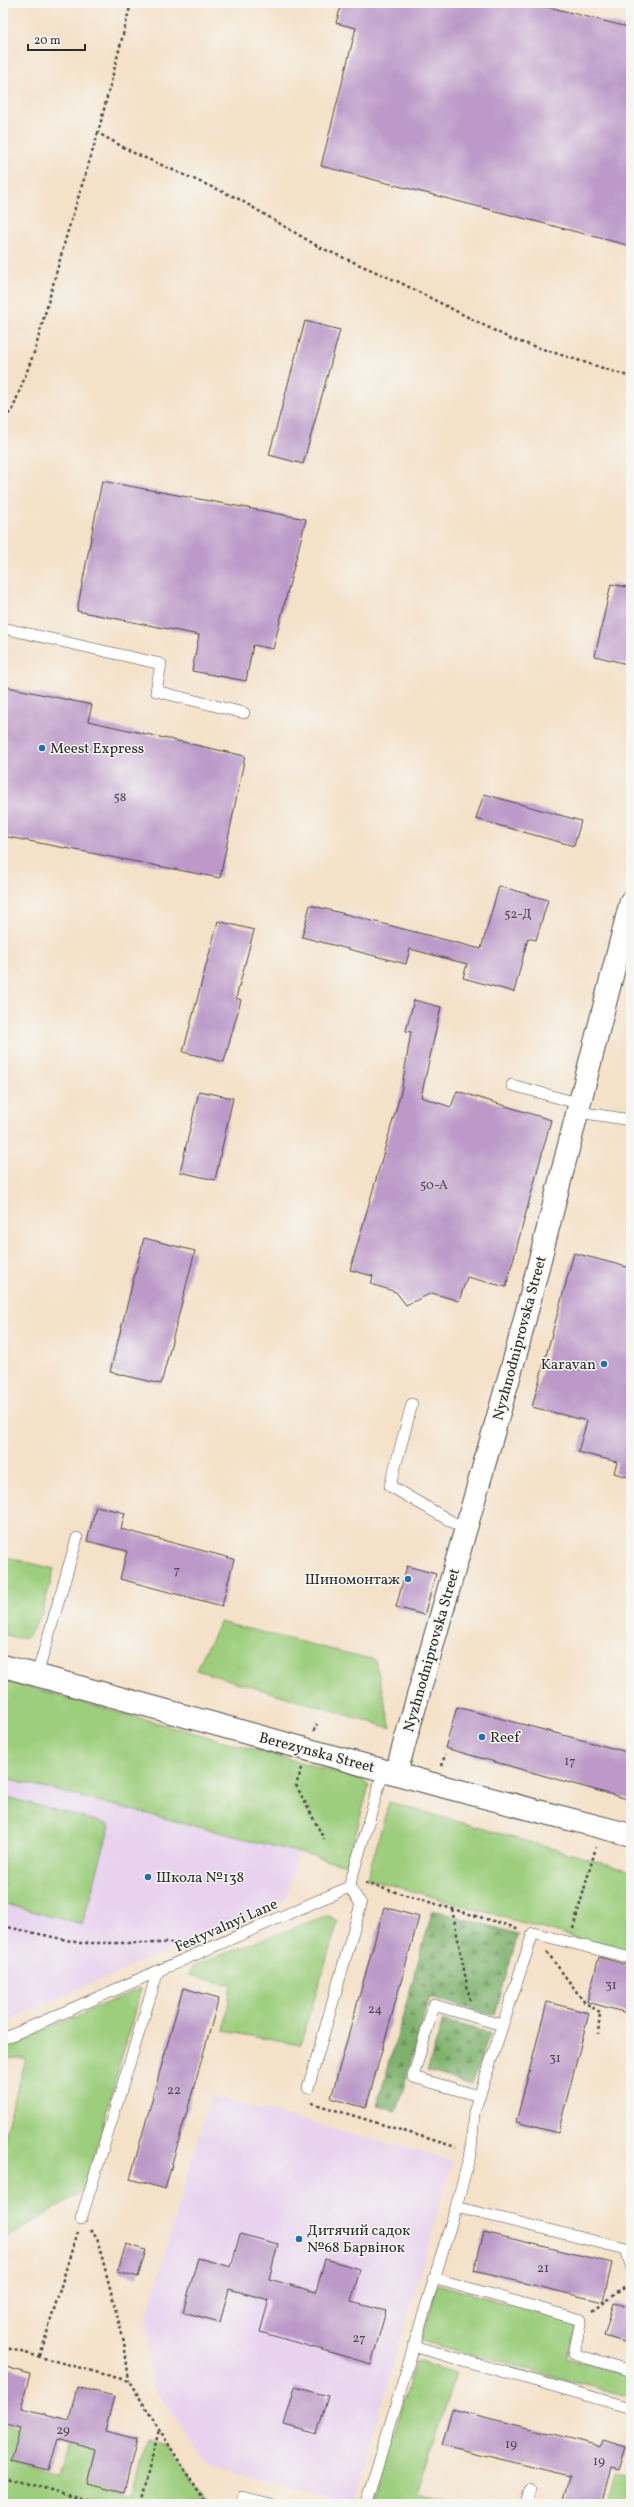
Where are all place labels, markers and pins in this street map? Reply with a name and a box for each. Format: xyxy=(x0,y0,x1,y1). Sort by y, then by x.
place label: Meest Express xyxy=(50,739,144,760)
marker: Meest Express xyxy=(37,743,47,753)
place label: Karavan xyxy=(541,1355,596,1376)
marker: Karavan xyxy=(599,1359,609,1369)
place label: Шиномонтаж xyxy=(305,1570,400,1591)
marker: Шиномонтаж xyxy=(403,1574,413,1584)
place label: Reef xyxy=(490,1728,521,1749)
marker: Reef xyxy=(477,1732,487,1742)
place label: Школа №138 xyxy=(156,1868,244,1889)
marker: Школа №138 xyxy=(143,1872,153,1882)
place label: Дитячий садок №68 Барвінок xyxy=(307,2221,410,2259)
marker: Дитячий садок №68 Барвінок xyxy=(294,2234,304,2244)

